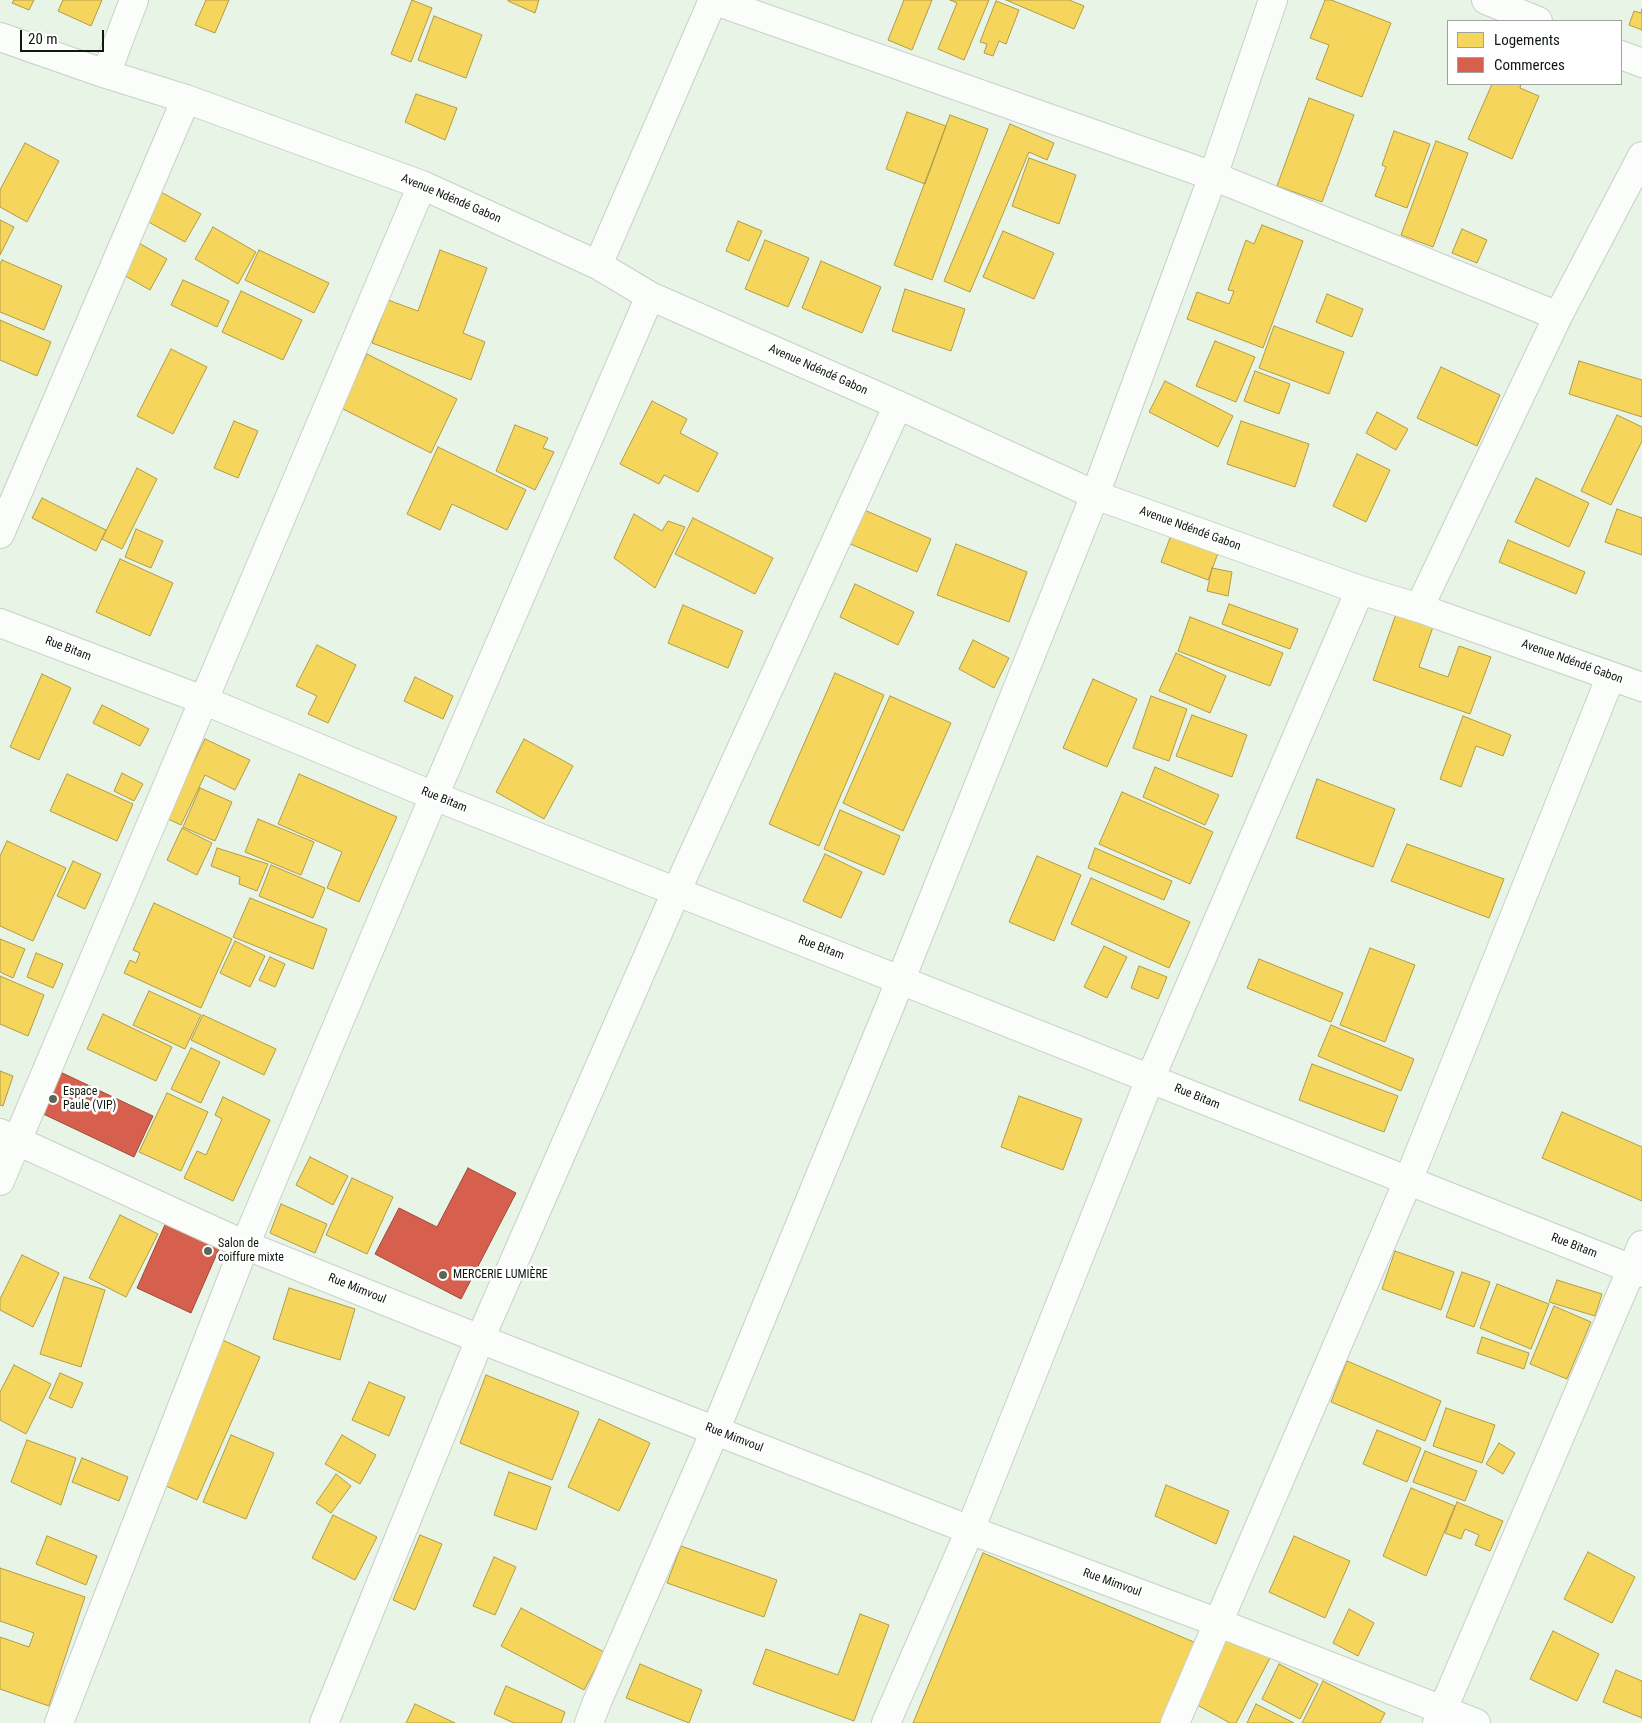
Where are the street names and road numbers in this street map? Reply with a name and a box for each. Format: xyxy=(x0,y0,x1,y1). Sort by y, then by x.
street label: Avenue Ndéndé Gabon xyxy=(399,171,503,227)
street label: Avenue Ndéndé Gabon xyxy=(766,342,870,398)
street label: Avenue Ndéndé Gabon xyxy=(1137,504,1243,554)
street label: Rue Bitam xyxy=(43,634,93,664)
street label: Avenue Ndéndé Gabon xyxy=(1519,637,1625,687)
street label: Rue Bitam xyxy=(419,784,469,816)
street label: Rue Bitam xyxy=(796,933,846,963)
street label: Rue Bitam xyxy=(1172,1081,1222,1113)
street label: Rue Bitam xyxy=(1549,1231,1599,1261)
street label: Rue Mimvoul xyxy=(326,1271,388,1307)
street label: Rue Mimvoul xyxy=(703,1420,765,1456)
street label: Rue Mimvoul xyxy=(1081,1566,1143,1600)

